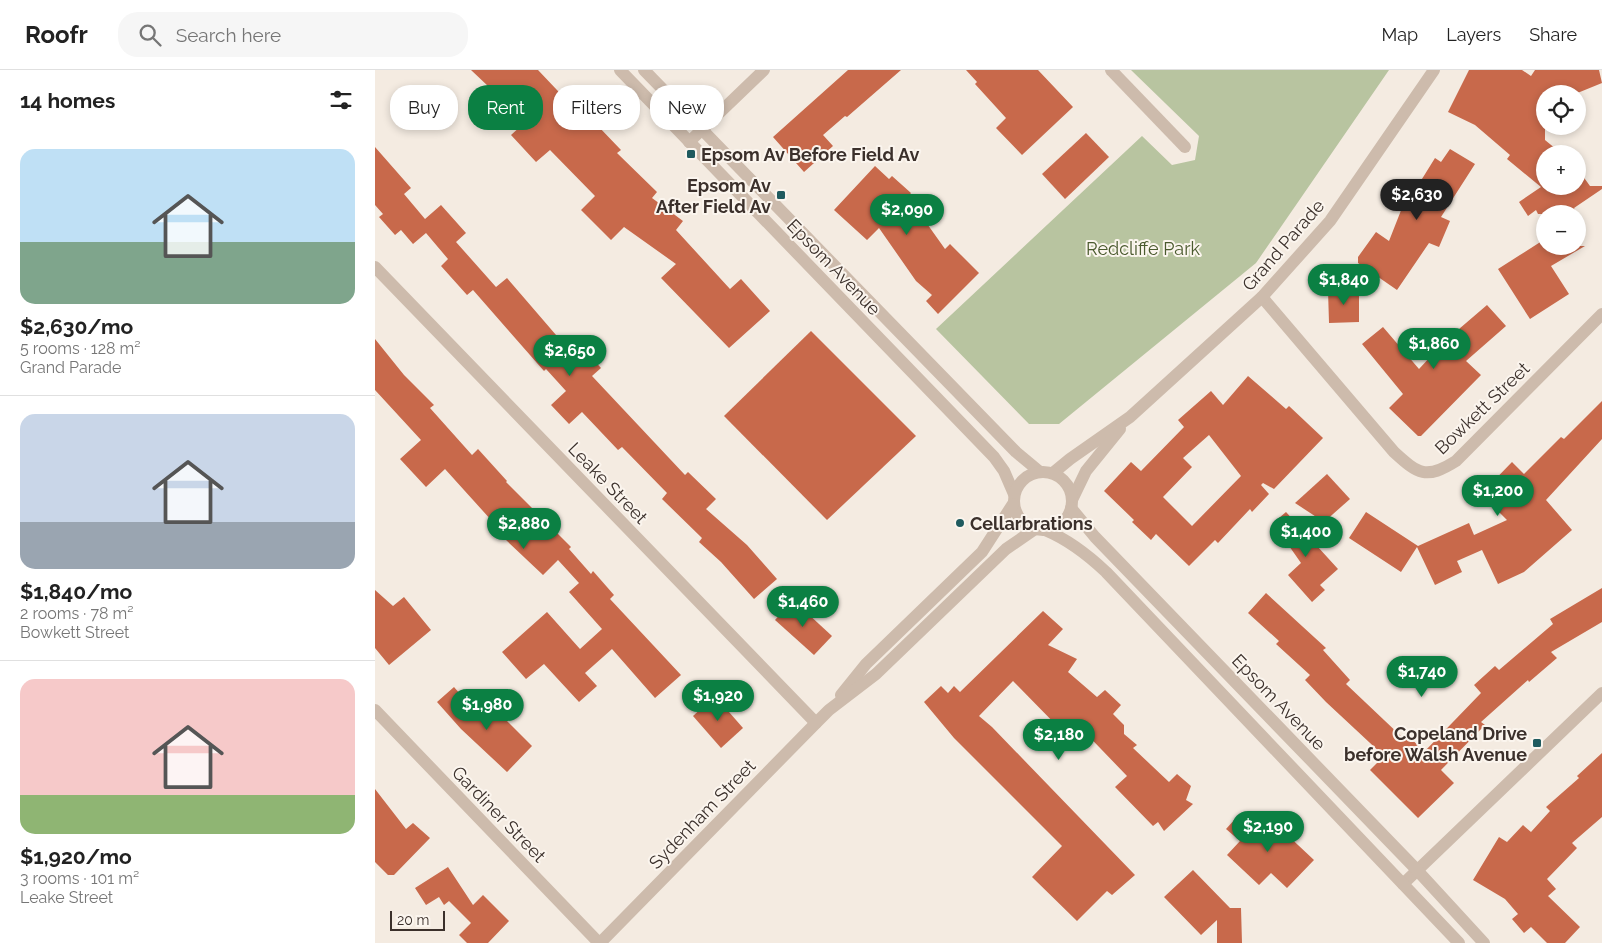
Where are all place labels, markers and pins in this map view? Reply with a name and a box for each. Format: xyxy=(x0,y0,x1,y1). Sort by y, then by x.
place label: Epsom Av Before Field Av xyxy=(701,144,919,165)
marker: Epsom Av Before Field Av xyxy=(685,148,697,160)
place label: Epsom Av After Field Av xyxy=(656,175,771,217)
pin: $2,630 xyxy=(1376,178,1458,221)
marker: Epsom Av After Field Av xyxy=(775,189,787,201)
pin: $2,090 xyxy=(866,194,948,236)
pin: $1,840 xyxy=(1303,264,1385,306)
pin: $1,860 xyxy=(1393,328,1475,370)
pin: $2,650 xyxy=(529,334,611,377)
pin: $1,200 xyxy=(1457,474,1539,517)
pin: $2,880 xyxy=(483,508,565,550)
place label: Cellarbrations xyxy=(970,513,1093,534)
pin: $1,400 xyxy=(1265,516,1347,558)
marker: Cellarbrations xyxy=(954,517,966,529)
pin: $1,460 xyxy=(762,586,844,628)
pin: $1,740 xyxy=(1381,656,1463,698)
pin: $1,920 xyxy=(677,680,759,722)
pin: $1,980 xyxy=(446,688,528,731)
pin: $2,180 xyxy=(1018,718,1100,761)
place label: Copeland Drive before Walsh Avenue xyxy=(1344,723,1527,765)
marker: Copeland Drive before Walsh Avenue xyxy=(1531,737,1543,749)
pin: $2,190 xyxy=(1227,810,1309,853)

